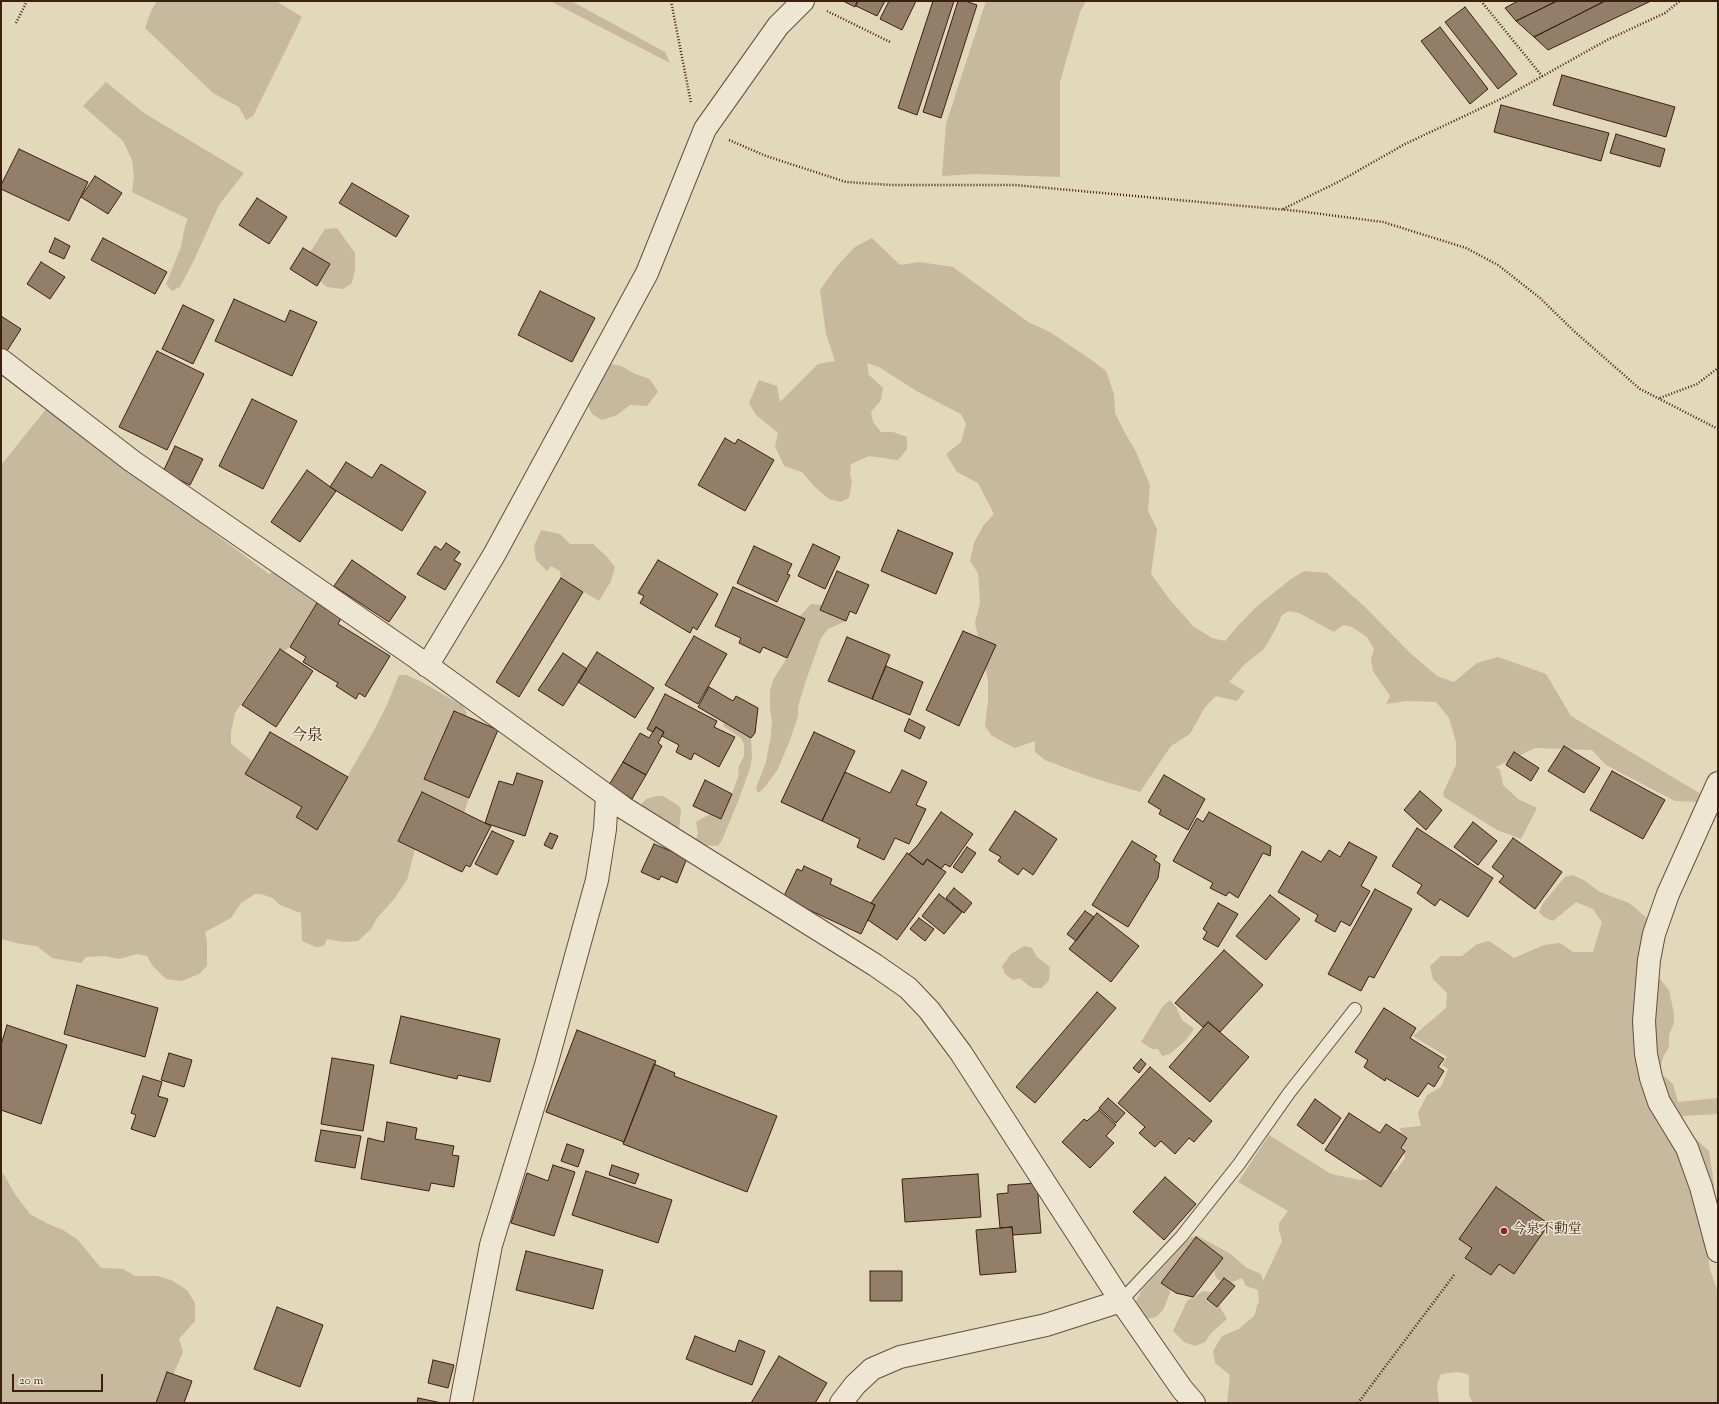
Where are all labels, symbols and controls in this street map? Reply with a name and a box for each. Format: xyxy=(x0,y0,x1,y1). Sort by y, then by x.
district label: 今泉 xyxy=(291,727,323,747)
place label: 今泉不動堂 xyxy=(1512,1223,1582,1239)
marker: 今泉不動堂 xyxy=(1499,1226,1509,1236)
scale bar xyxy=(14,1366,105,1392)
text: 20 m xyxy=(19,1372,43,1390)

